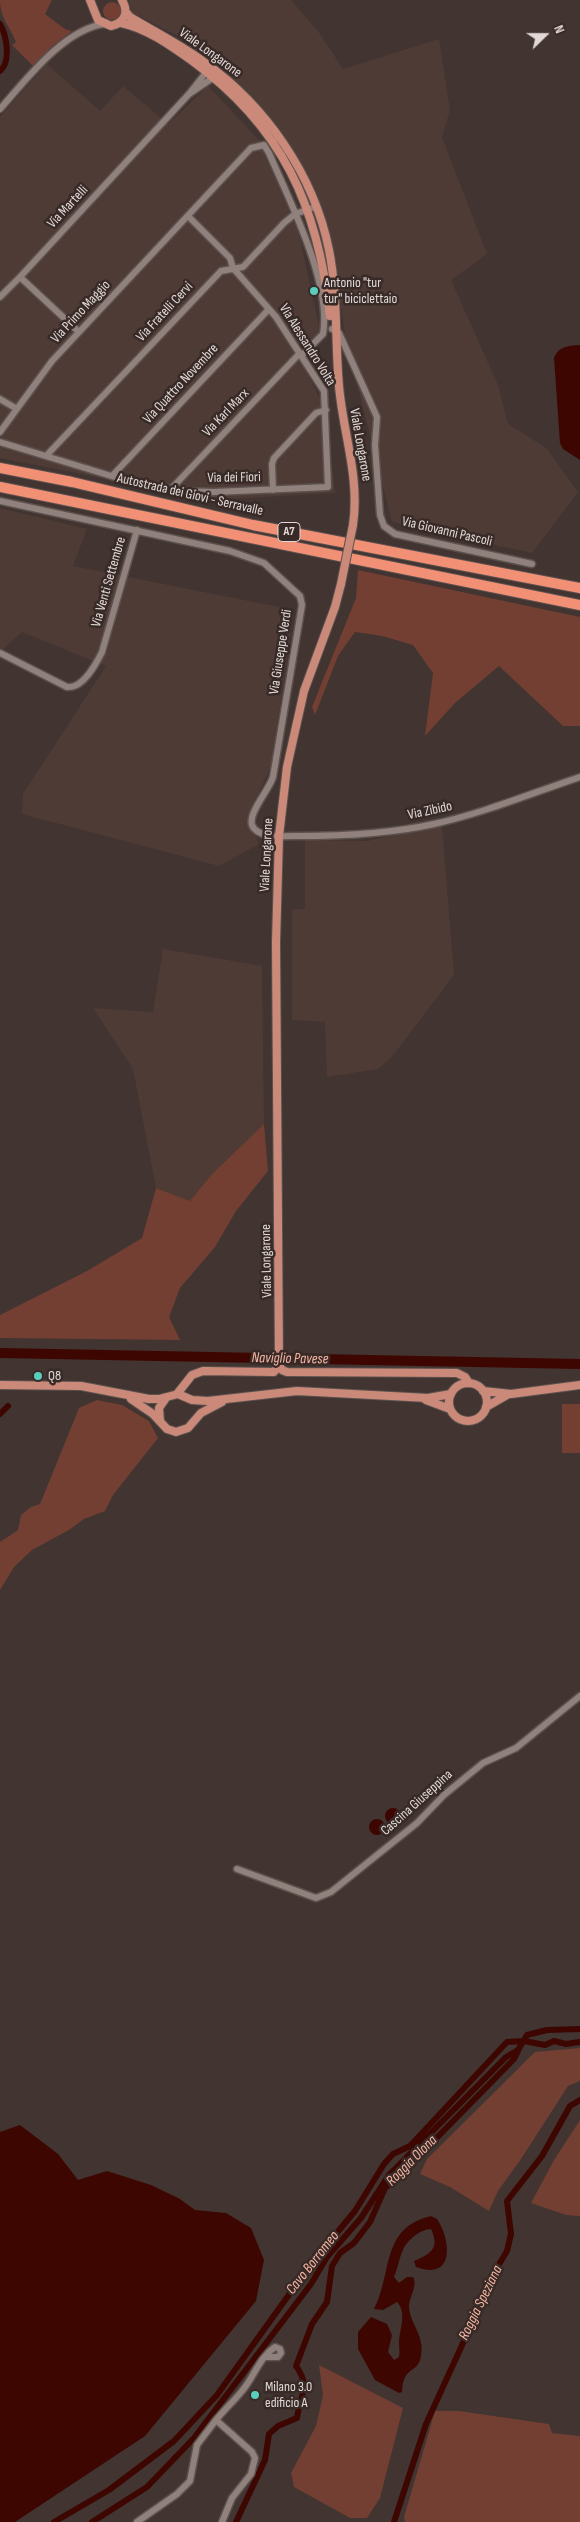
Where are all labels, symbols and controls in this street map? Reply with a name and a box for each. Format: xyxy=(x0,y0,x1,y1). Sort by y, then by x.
north arrow xyxy=(520,10,570,60)
text: N xyxy=(550,23,569,36)
street label: Viale Longarone xyxy=(175,25,245,81)
street label: Via Martelli xyxy=(44,182,92,232)
place label: Antonio "tur tur" biciclettaio xyxy=(324,275,397,308)
street label: Via Primo Maggio xyxy=(48,277,114,347)
street label: Via Fratelli Cervi xyxy=(133,279,197,345)
marker: Antonio "tur tur" biciclettaio xyxy=(308,285,320,297)
street label: Via Alessandro Volta xyxy=(275,301,339,389)
street label: Via Quattro Novembre xyxy=(140,341,222,427)
street label: Via Karl Marx xyxy=(199,386,253,440)
street label: Viale Longarone xyxy=(345,407,375,483)
street label: Via dei Fiori xyxy=(207,469,261,487)
street label: Autostrada dei Giovi - Serravalle xyxy=(115,470,265,520)
street label: Via Giovanni Pascoli xyxy=(400,513,494,551)
road number: A7 xyxy=(278,522,300,542)
street label: Via Venti Settembre xyxy=(88,535,130,629)
street label: Via Giuseppe Verdi xyxy=(266,608,296,696)
street label: Via Zibido xyxy=(406,798,454,824)
street label: Viale Longarone xyxy=(257,818,277,892)
street label: Viale Longarone xyxy=(258,1224,276,1298)
water label: Naviglio Pavese xyxy=(251,1349,329,1369)
place label: Q8 xyxy=(48,1368,61,1384)
marker: Q8 xyxy=(32,1370,44,1382)
street label: Cascina Giuseppina xyxy=(378,1766,456,1840)
water label: Roggia Olona xyxy=(383,2132,441,2190)
water label: Cavo Borromeo xyxy=(283,2228,343,2298)
water label: Roggia Speziana xyxy=(455,2263,507,2343)
place label: Milano 3.0 edificio A xyxy=(265,2379,312,2412)
marker: Milano 3.0 edificio A xyxy=(249,2389,261,2401)

